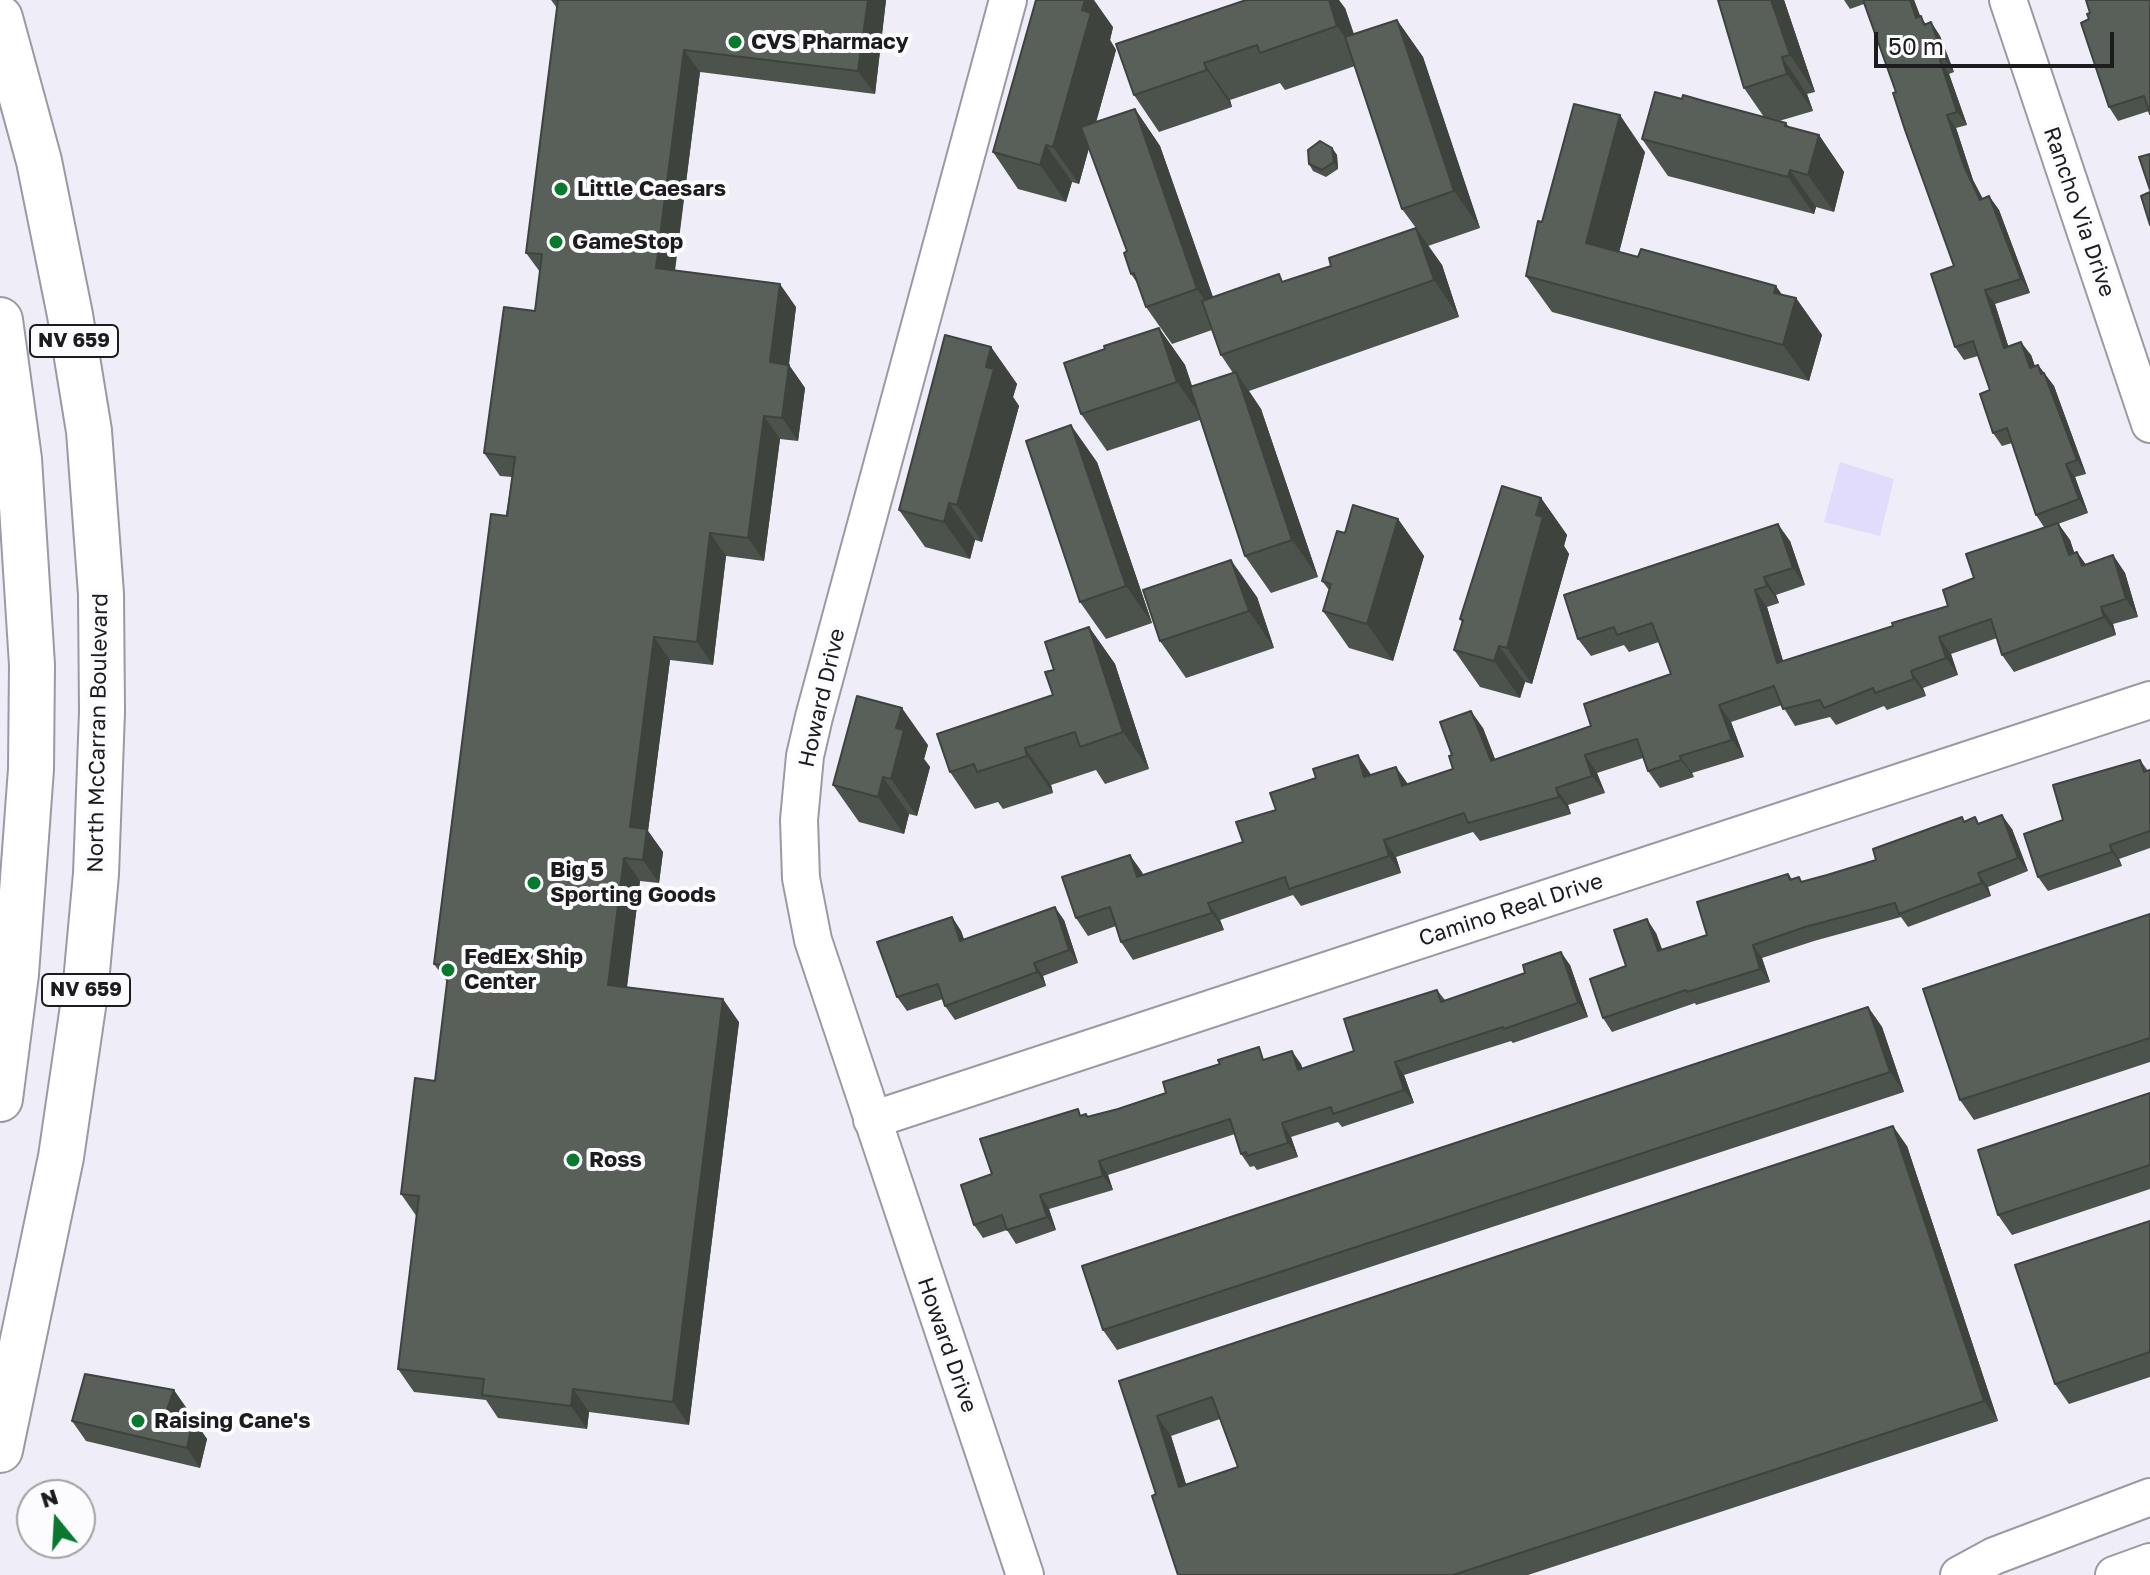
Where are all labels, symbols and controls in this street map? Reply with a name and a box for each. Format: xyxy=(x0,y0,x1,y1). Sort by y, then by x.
scale bar xyxy=(1878,16,2118,66)
place label: CVS Pharmacy xyxy=(751,29,909,55)
text: 50 m xyxy=(1888,31,1944,60)
marker: CVS Pharmacy xyxy=(726,33,744,51)
street label: Rancho Via Drive xyxy=(2038,124,2120,300)
place label: Little Caesars xyxy=(577,176,726,202)
marker: Little Caesars xyxy=(552,180,570,198)
place label: GameStop xyxy=(572,229,683,255)
marker: GameStop xyxy=(547,233,565,251)
road number: NV 659 xyxy=(30,325,118,357)
street label: North McCarran Boulevard xyxy=(82,593,114,873)
street label: Howard Drive xyxy=(793,626,851,770)
place label: Big 5 Sporting Goods xyxy=(550,857,716,908)
street label: Camino Real Drive xyxy=(1416,868,1606,952)
marker: Big 5 Sporting Goods xyxy=(525,874,543,892)
place label: FedEx Ship Center xyxy=(464,944,583,996)
marker: FedEx Ship Center xyxy=(439,961,457,979)
road number: NV 659 xyxy=(42,974,130,1006)
place label: Ross xyxy=(589,1147,642,1173)
marker: Ross xyxy=(564,1151,582,1169)
street label: Howard Drive xyxy=(911,1274,983,1416)
place label: Raising Cane's xyxy=(154,1408,311,1434)
marker: Raising Cane's xyxy=(129,1412,147,1430)
north arrow xyxy=(16,1479,96,1559)
text: N xyxy=(37,1482,61,1513)

